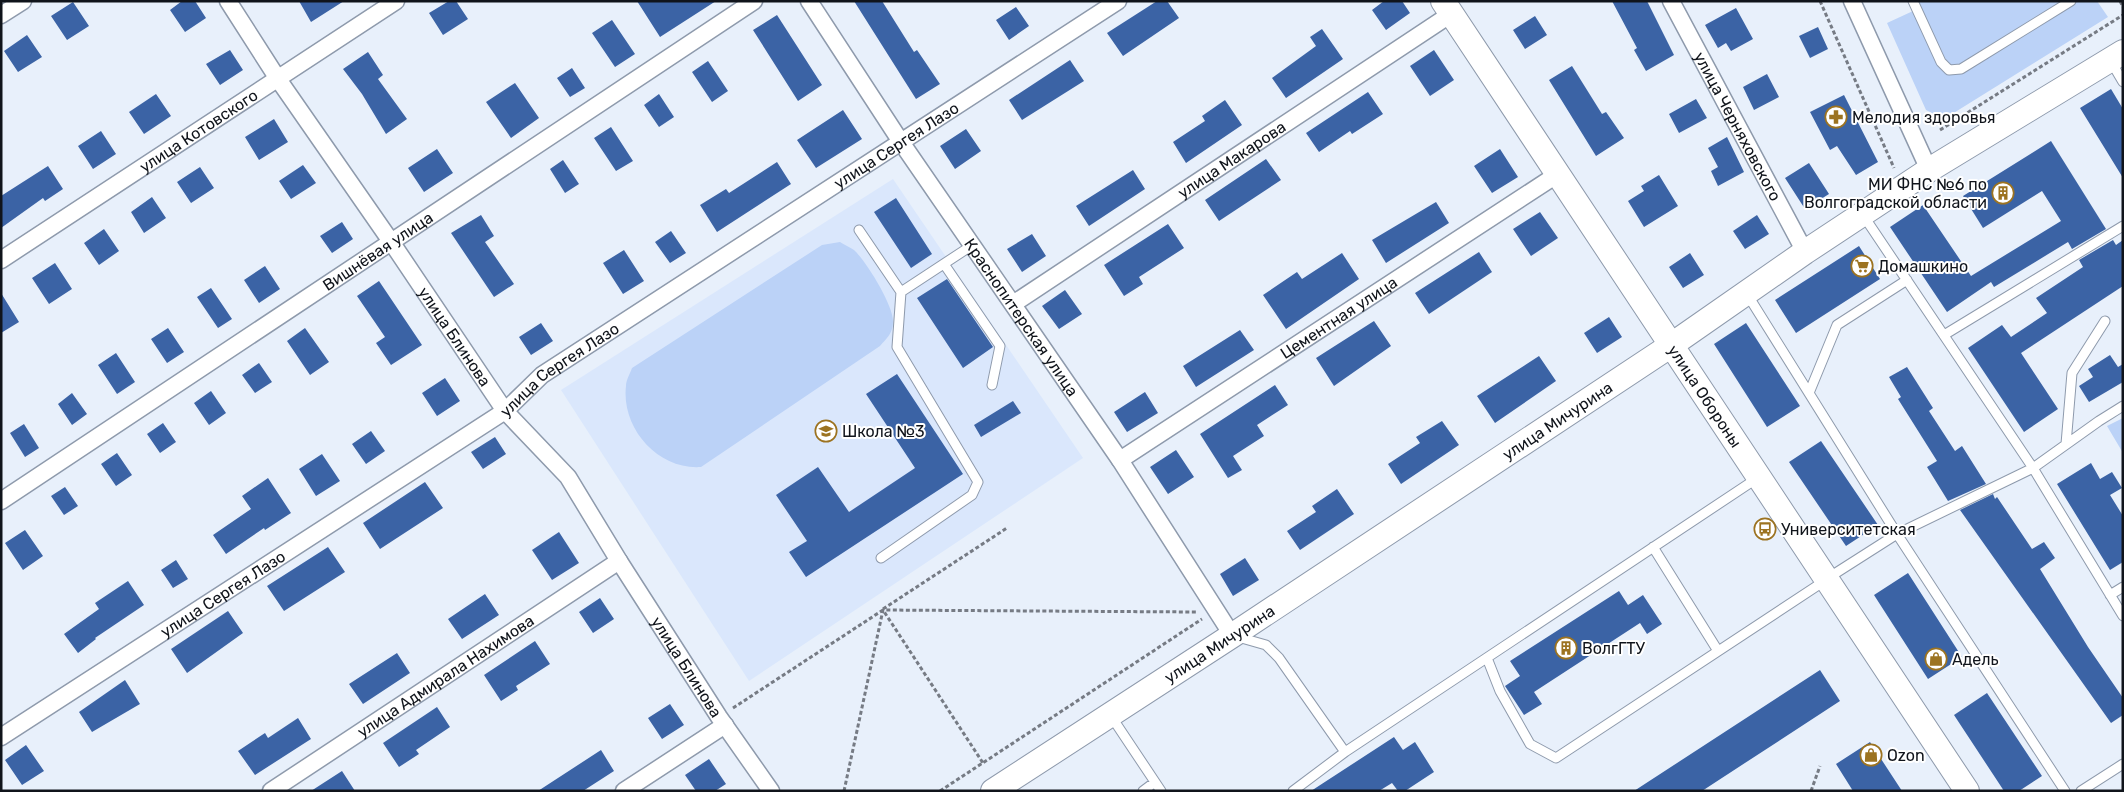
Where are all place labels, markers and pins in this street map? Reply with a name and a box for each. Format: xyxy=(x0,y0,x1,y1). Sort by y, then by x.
pharmacy icon: Мелодия здоровья xyxy=(1824,105,1848,129)
place label: Мелодия здоровья xyxy=(1852,108,1995,127)
place label: МИ ФНС №6 по Волгоградской области xyxy=(1804,175,1987,212)
building icon: МИ ФНС №6 по Волгоградской области xyxy=(1991,181,2015,205)
supermarket icon: Домашкино xyxy=(1850,254,1874,278)
place label: Домашкино xyxy=(1878,257,1968,276)
school or university icon: Школа №3 xyxy=(814,419,838,443)
place label: Школа №3 xyxy=(842,422,925,441)
bus stop icon: Университетская xyxy=(1753,517,1777,541)
place label: Университетская xyxy=(1781,520,1916,539)
building icon: ВолгГТУ xyxy=(1554,636,1578,660)
place label: ВолгГТУ xyxy=(1582,639,1646,658)
shop icon: Адель xyxy=(1924,647,1948,671)
place label: Адель xyxy=(1952,650,1999,669)
shop icon: Ozon xyxy=(1859,743,1883,767)
place label: Ozon xyxy=(1887,746,1925,765)

